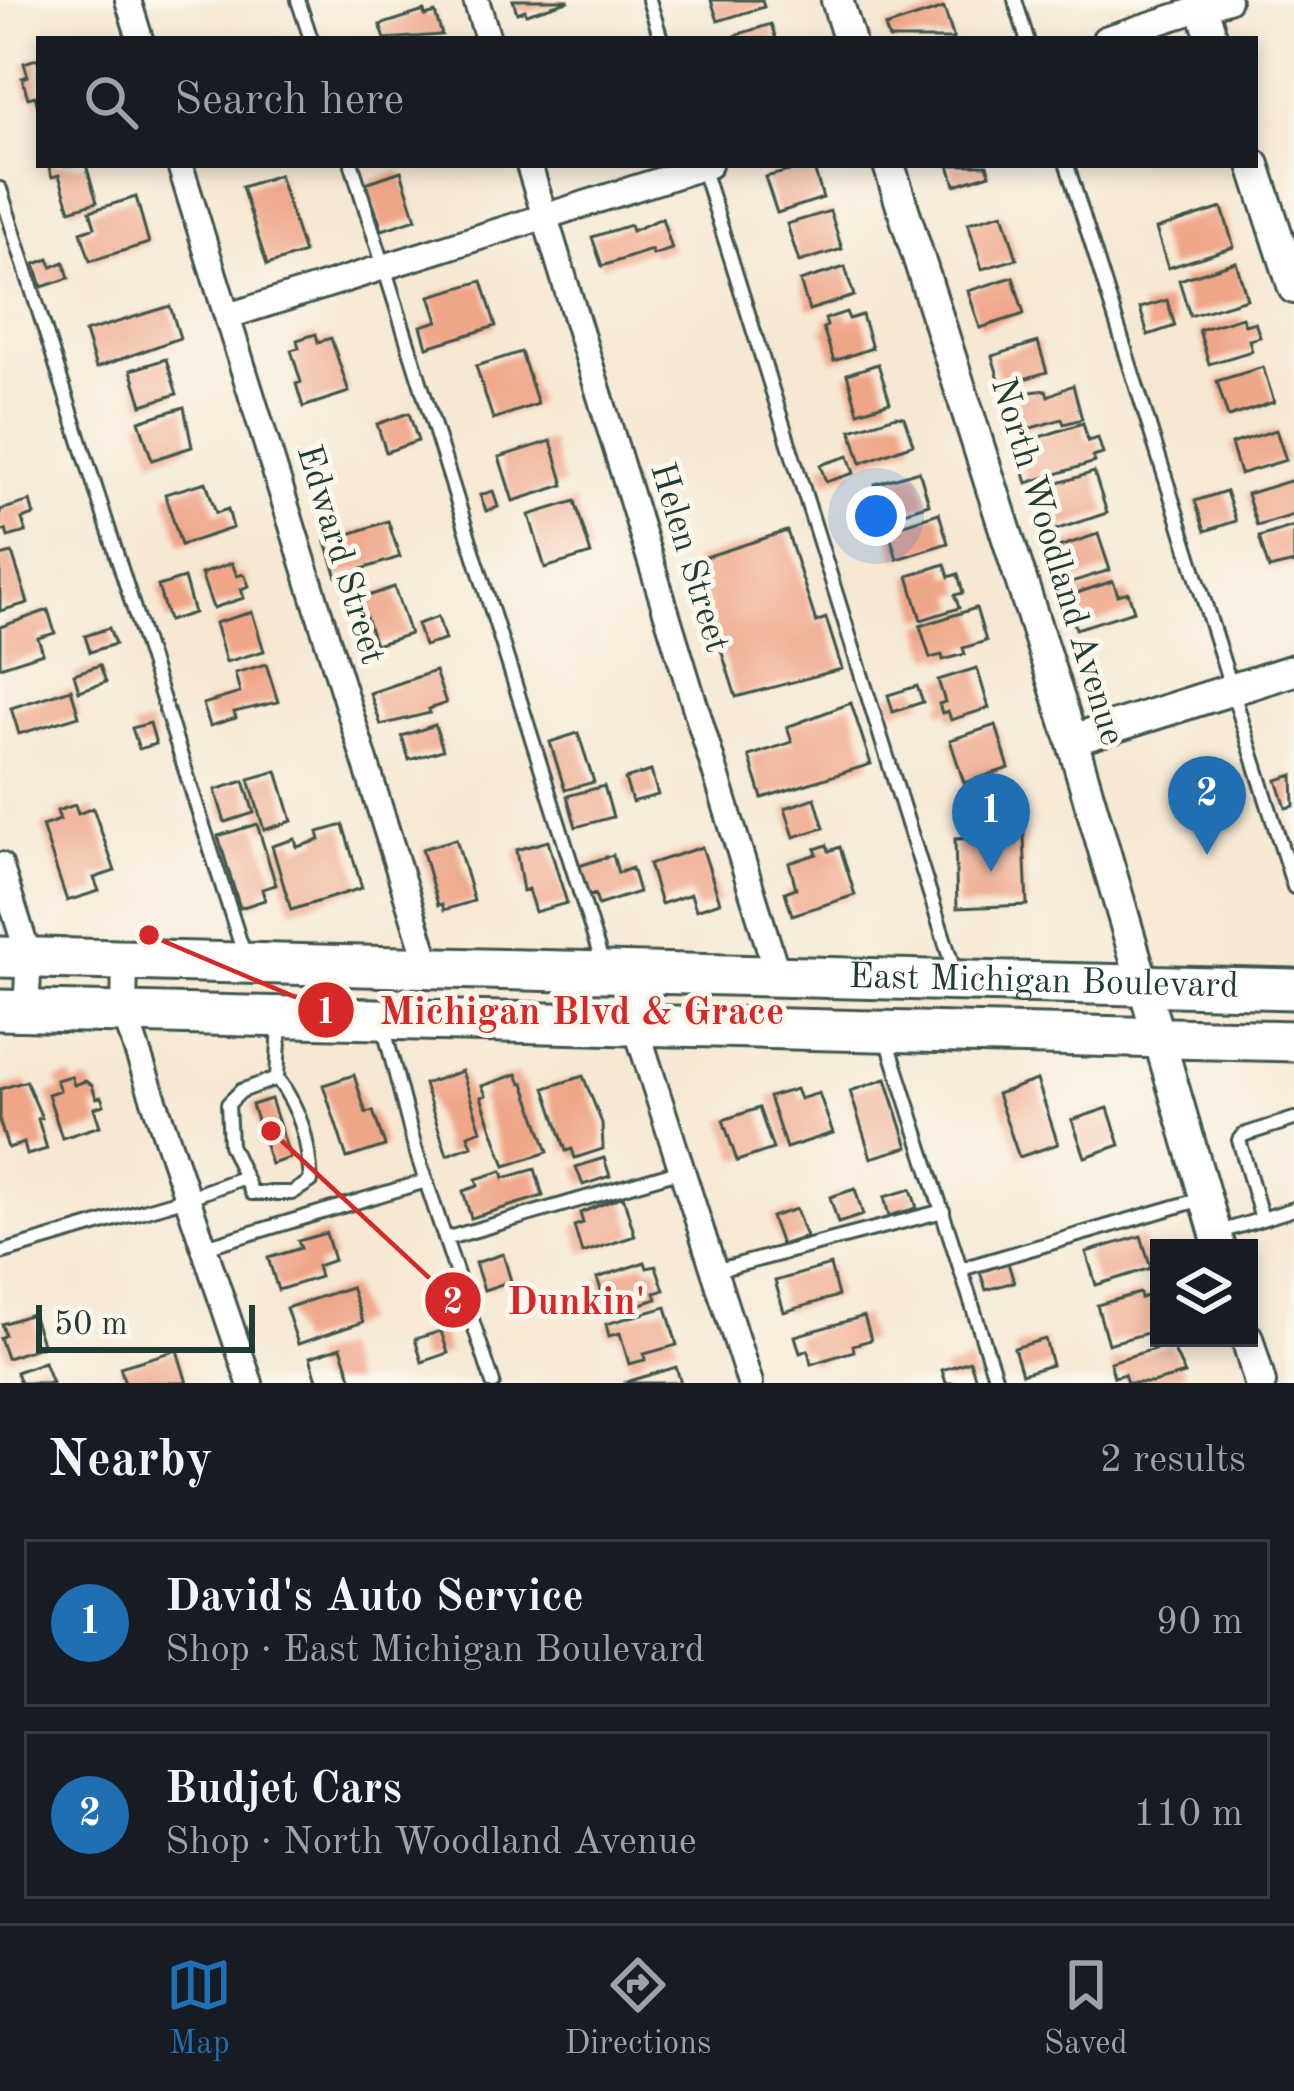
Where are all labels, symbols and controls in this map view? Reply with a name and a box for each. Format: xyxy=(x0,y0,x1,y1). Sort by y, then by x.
search box xyxy=(36,36,1258,168)
icon: search xyxy=(78,69,144,135)
text: Search here xyxy=(174,79,404,124)
street label: North Woodland Avenue xyxy=(983,374,1129,750)
street label: Edward Street xyxy=(289,441,389,669)
street label: Helen Street xyxy=(642,459,734,657)
your location xyxy=(846,486,906,546)
pin: 2 xyxy=(1168,756,1246,855)
pin: 1 xyxy=(952,773,1030,872)
street label: East Michigan Boulevard xyxy=(848,960,1239,1006)
callout: Michigan Blvd & Grace xyxy=(296,973,809,1048)
text: Michigan Blvd & Grace xyxy=(379,994,785,1033)
text: 1 xyxy=(316,996,336,1032)
map controls xyxy=(1150,1239,1258,1347)
button: layers xyxy=(1150,1239,1258,1347)
callout: Dunkin' xyxy=(423,1263,669,1338)
text: Dunkin' xyxy=(507,1284,645,1323)
text: 2 xyxy=(443,1286,463,1322)
scale bar xyxy=(36,1299,255,1352)
text: 50 m xyxy=(54,1309,128,1342)
text: Nearby xyxy=(48,1436,213,1487)
text: 2 results xyxy=(1100,1441,1246,1480)
text: David's Auto Service xyxy=(165,1576,584,1621)
text: 1 xyxy=(79,1603,101,1642)
text: 90 m xyxy=(1156,1603,1243,1642)
text: Shop · East Michigan Boulevard xyxy=(165,1631,705,1670)
text: Budjet Cars xyxy=(165,1768,402,1813)
text: 2 xyxy=(79,1795,101,1834)
text: 110 m xyxy=(1133,1795,1243,1834)
text: Shop · North Woodland Avenue xyxy=(165,1823,697,1862)
tab: Map xyxy=(166,1952,232,2065)
tab: Directions xyxy=(565,1952,711,2065)
tab: Saved xyxy=(1044,1952,1128,2065)

